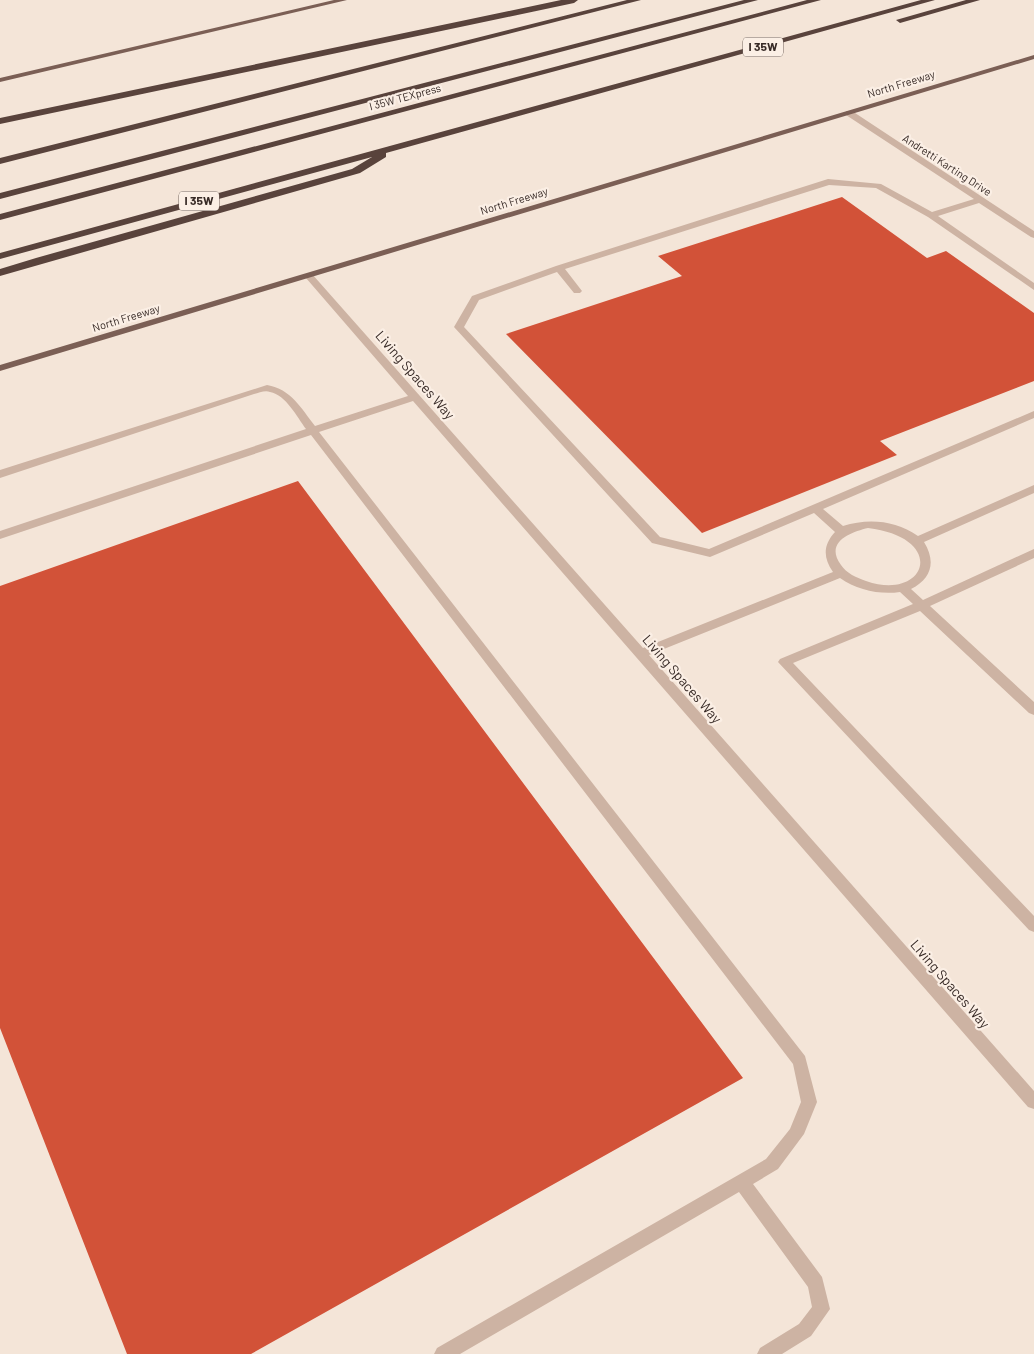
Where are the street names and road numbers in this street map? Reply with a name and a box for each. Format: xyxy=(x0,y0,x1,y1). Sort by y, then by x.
road number: I 35W xyxy=(743,38,783,56)
street label: North Freeway xyxy=(866,67,936,100)
street label: I 35W TEXpress xyxy=(368,81,442,112)
street label: Andretti Karting Drive xyxy=(900,131,994,198)
street label: North Freeway xyxy=(479,184,549,217)
road number: I 35W xyxy=(179,192,219,210)
street label: North Freeway xyxy=(91,301,161,334)
street label: Living Spaces Way xyxy=(372,327,459,423)
street label: Living Spaces Way xyxy=(639,631,726,727)
street label: Living Spaces Way xyxy=(907,936,994,1032)

